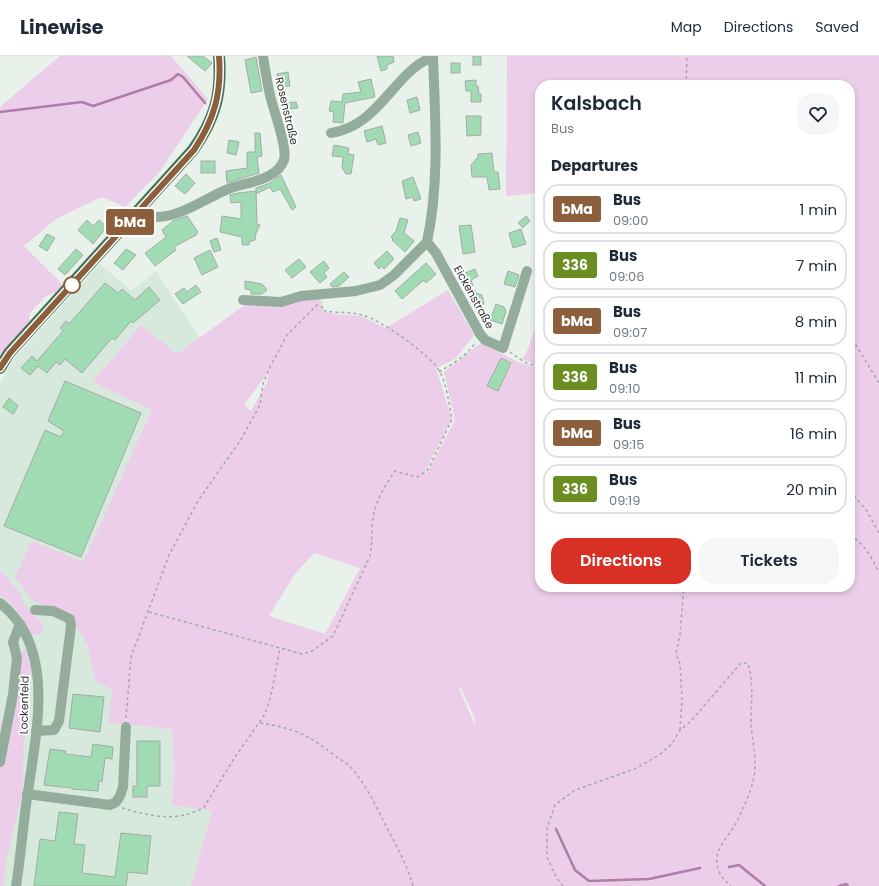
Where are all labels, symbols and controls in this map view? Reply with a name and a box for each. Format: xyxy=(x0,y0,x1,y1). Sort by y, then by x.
text: Linewise xyxy=(20,14,104,41)
text: Map xyxy=(671,17,702,37)
text: Directions xyxy=(724,17,793,37)
text: Saved xyxy=(815,17,859,37)
street label: Rosenstraße xyxy=(271,76,303,147)
text: Kalsbach xyxy=(551,90,642,117)
button: heart xyxy=(797,93,839,135)
text: Bus xyxy=(551,119,574,138)
text: Departures xyxy=(551,155,638,176)
text: Bus xyxy=(613,189,641,210)
text: bMa xyxy=(561,199,593,219)
text: 1 min xyxy=(799,199,837,220)
line badge: bMa xyxy=(107,209,153,235)
text: 09:00 xyxy=(613,211,648,230)
text: bMa xyxy=(114,212,146,232)
text: Bus xyxy=(609,245,637,266)
text: 336 xyxy=(562,255,588,275)
text: 7 min xyxy=(796,255,837,276)
street label: Eickenstraße xyxy=(450,262,498,332)
text: 09:06 xyxy=(609,267,645,286)
unlabelled marker xyxy=(63,276,81,294)
text: Bus xyxy=(613,301,641,322)
text: bMa xyxy=(561,311,593,331)
text: 8 min xyxy=(795,311,837,332)
text: 09:07 xyxy=(613,323,647,342)
text: Bus xyxy=(609,357,637,378)
text: 336 xyxy=(562,367,588,387)
text: 11 min xyxy=(795,367,837,388)
text: 09:10 xyxy=(609,379,640,398)
text: Bus xyxy=(613,413,641,434)
text: bMa xyxy=(561,423,593,443)
text: 16 min xyxy=(790,423,837,444)
text: 09:15 xyxy=(613,435,644,454)
text: Bus xyxy=(609,469,637,490)
text: 336 xyxy=(562,479,588,499)
text: 20 min xyxy=(786,479,837,500)
text: 09:19 xyxy=(609,491,640,510)
button: Directions xyxy=(551,538,691,584)
button: Tickets xyxy=(699,538,839,584)
street label: Lockenfeld xyxy=(15,676,33,734)

